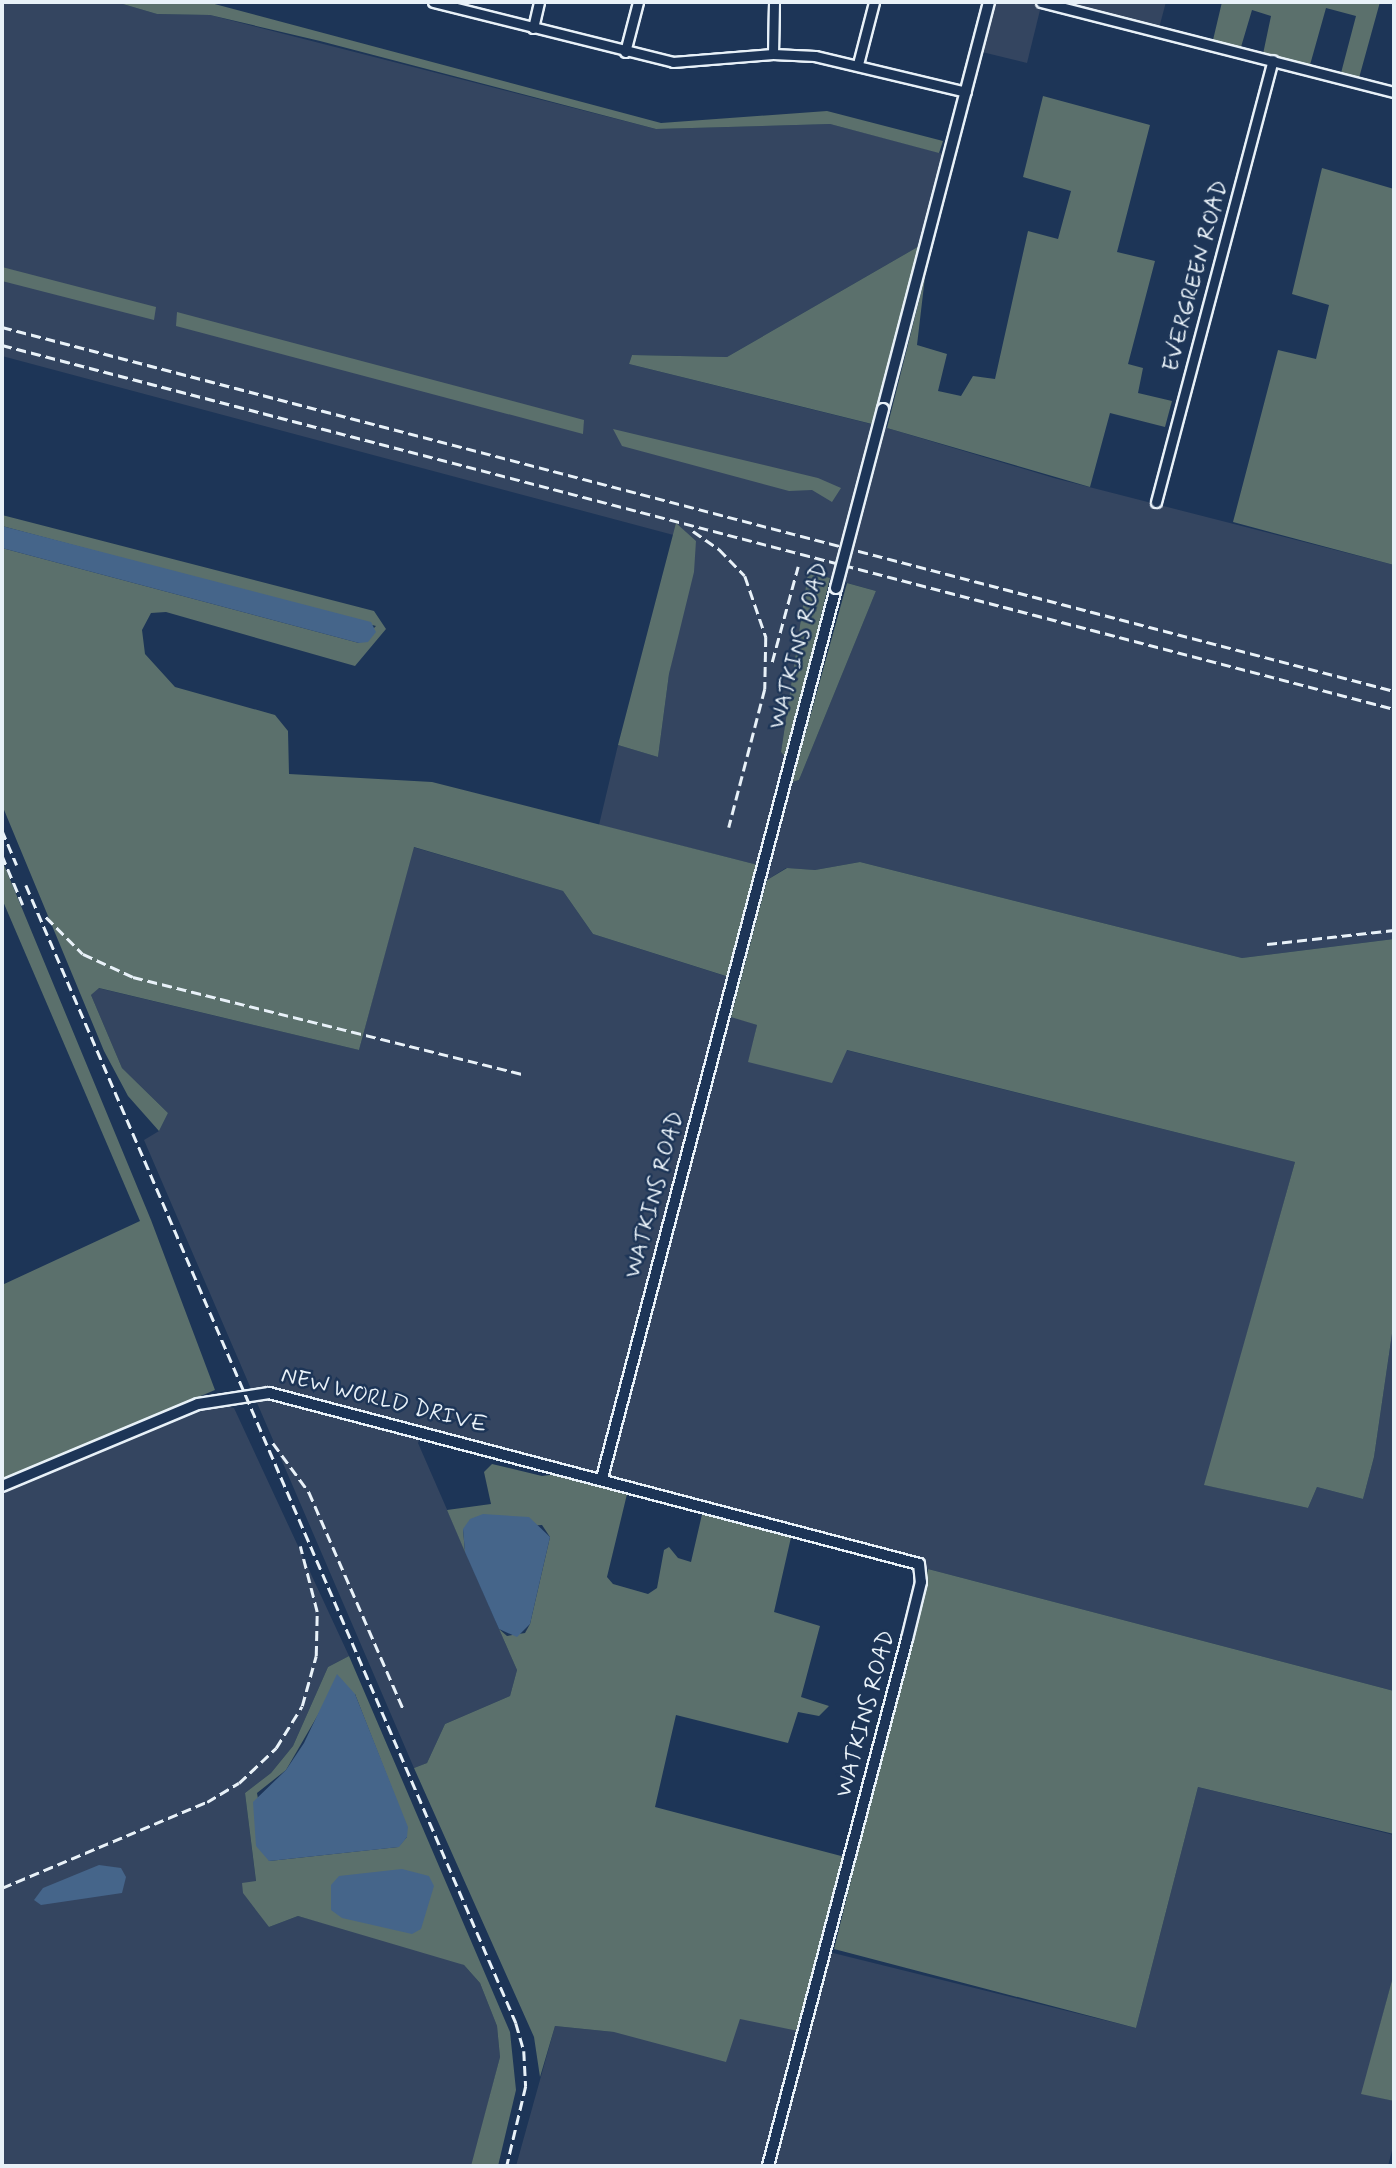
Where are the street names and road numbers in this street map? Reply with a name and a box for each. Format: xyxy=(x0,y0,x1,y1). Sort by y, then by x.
street label: EVERGREEN ROAD xyxy=(1158,179,1234,373)
street label: WATKINS ROAD xyxy=(764,561,834,731)
street label: WATKINS ROAD xyxy=(620,1110,690,1280)
street label: NEW WORLD DRIVE xyxy=(277,1362,491,1440)
street label: WATKINS ROAD xyxy=(831,1629,901,1799)

